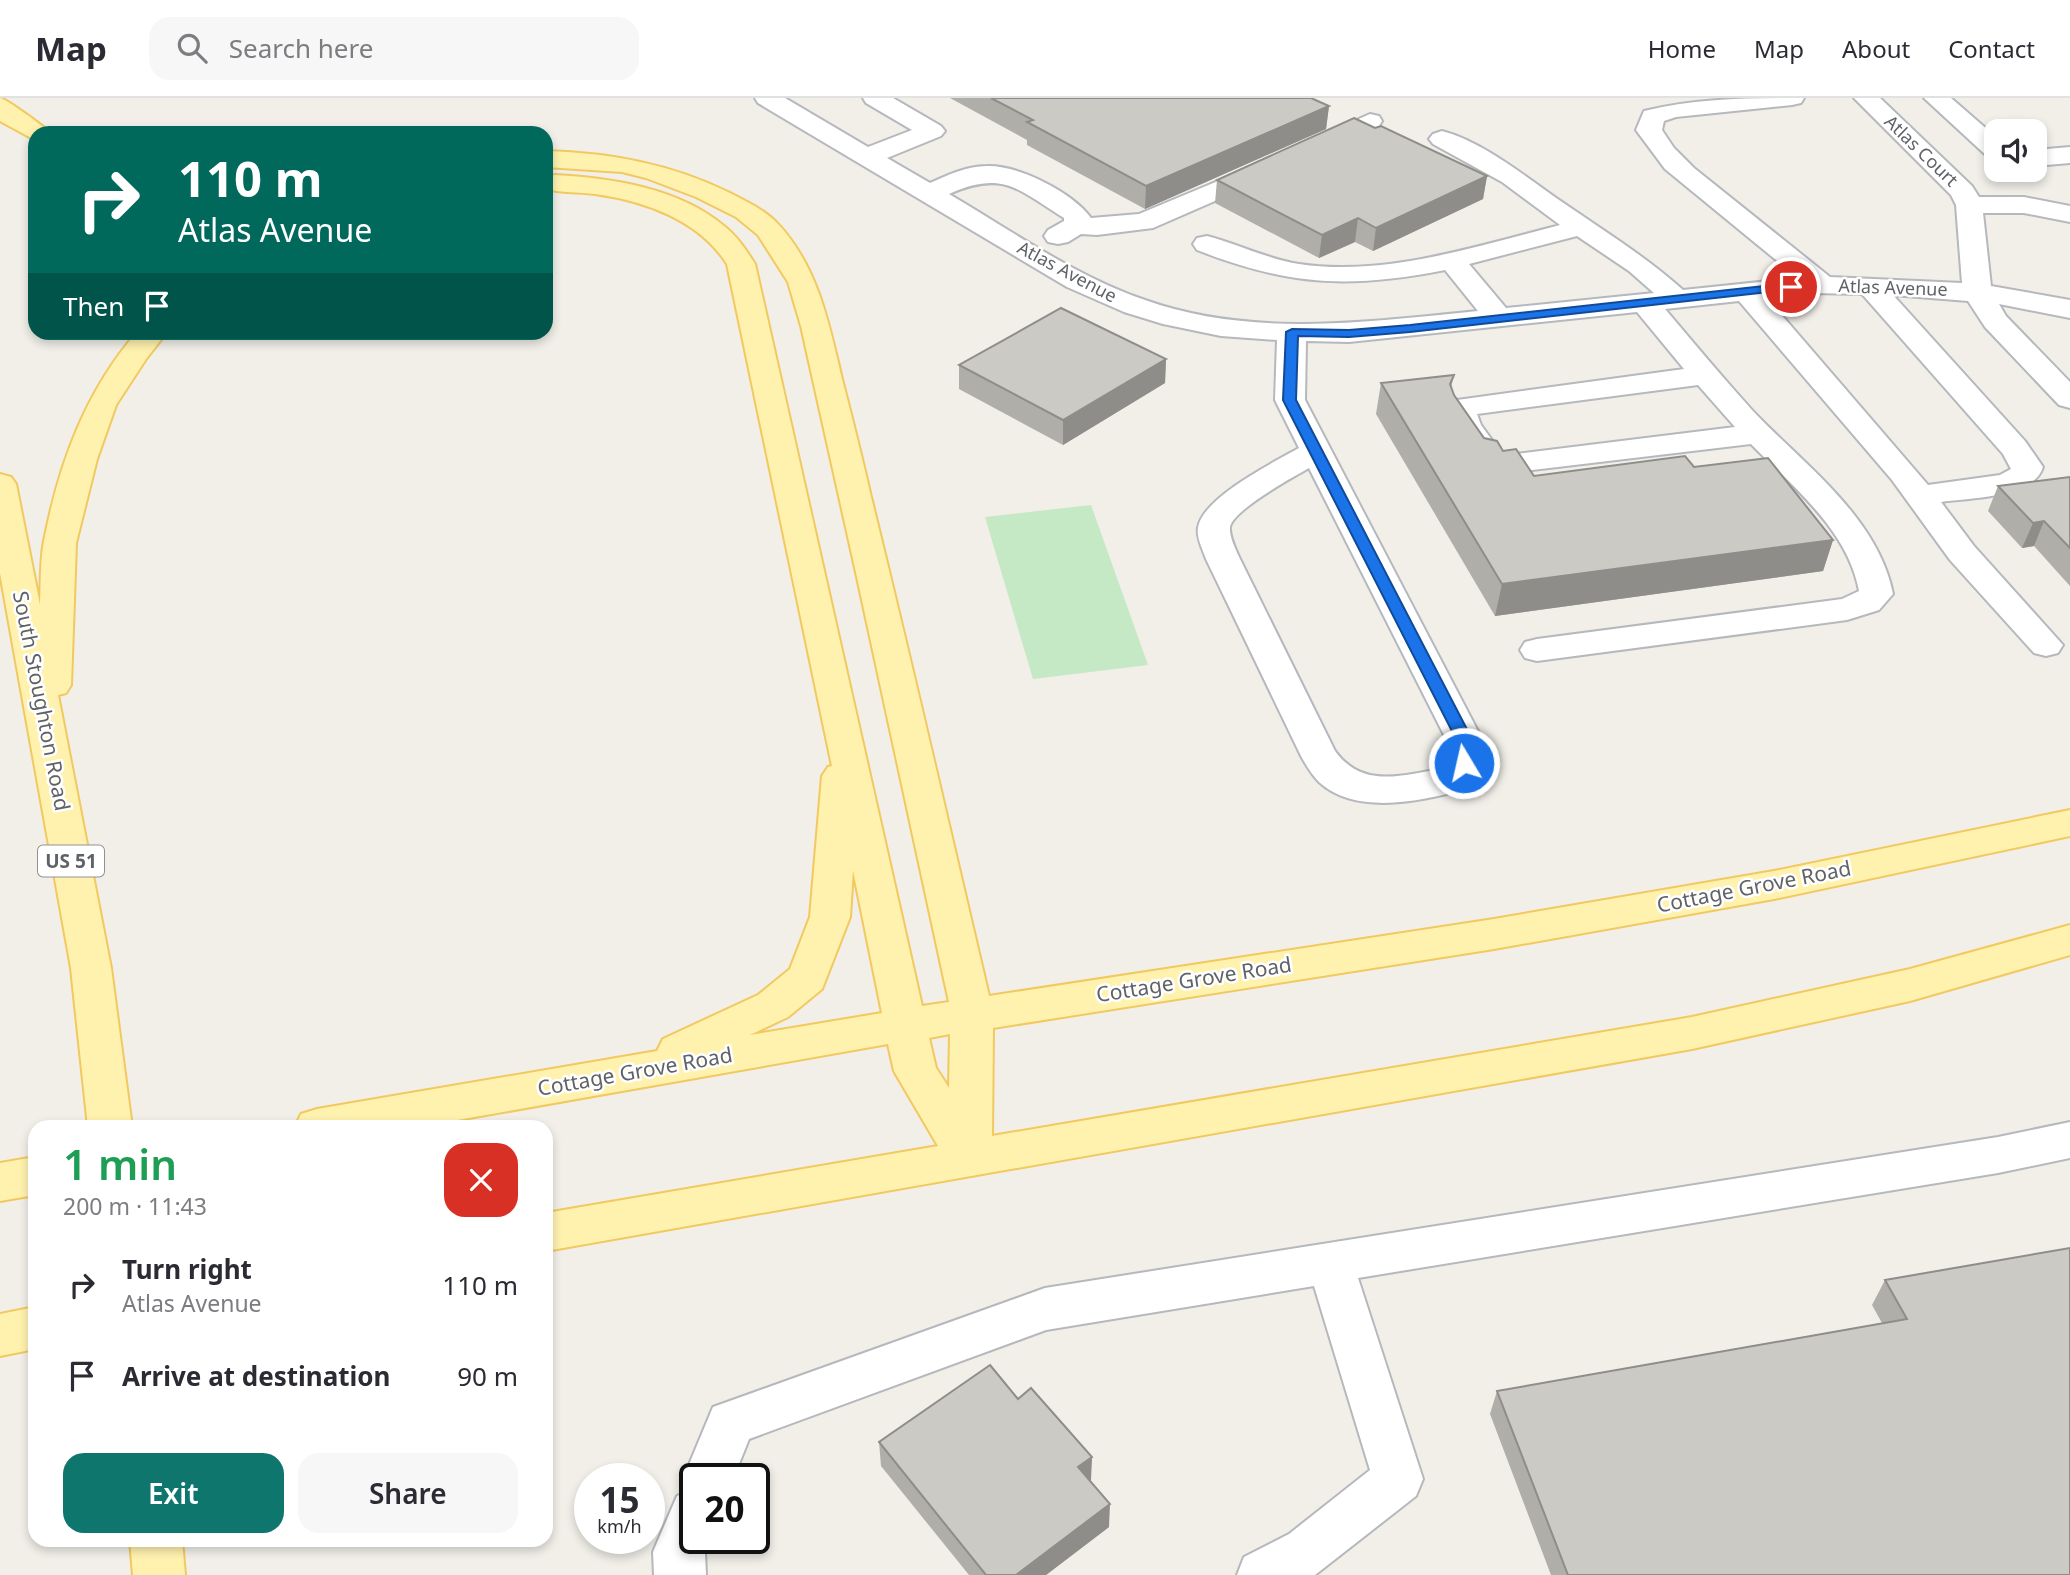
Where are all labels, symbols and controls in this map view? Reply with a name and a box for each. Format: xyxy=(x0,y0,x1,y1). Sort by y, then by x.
search box xyxy=(149,17,639,80)
text: Map xyxy=(35,26,107,71)
icon: search xyxy=(173,29,211,67)
text: Search here xyxy=(229,30,373,66)
text: Home xyxy=(1648,32,1716,65)
text: Map xyxy=(1754,32,1804,65)
text: About xyxy=(1842,32,1910,65)
text: Contact xyxy=(1948,32,2035,65)
street label: Atlas Court xyxy=(1880,109,1964,192)
map controls xyxy=(1984,119,2047,182)
button: sound xyxy=(1984,119,2047,182)
text: 110 m xyxy=(178,145,323,211)
icon: right xyxy=(63,154,154,245)
text: Atlas Avenue xyxy=(178,208,372,251)
street label: Atlas Avenue xyxy=(1014,235,1121,307)
pin xyxy=(1761,257,1821,317)
icon: arrive xyxy=(1772,268,1810,306)
street label: Atlas Avenue xyxy=(1838,273,1948,301)
icon: arrive xyxy=(138,287,176,325)
text: Then xyxy=(63,288,124,324)
street label: South Stoughton Road xyxy=(7,589,77,813)
position arrow xyxy=(1427,726,1501,800)
road number: US 51 xyxy=(38,846,104,876)
street label: Cottage Grove Road xyxy=(1654,853,1853,919)
street label: Cottage Grove Road xyxy=(1094,950,1294,1008)
street label: Cottage Grove Road xyxy=(535,1040,734,1102)
text: 1 min xyxy=(63,1135,177,1192)
button: close xyxy=(444,1143,518,1217)
text: 200 m · 11:43 xyxy=(63,1190,207,1222)
text: Turn right xyxy=(122,1251,252,1287)
icon: right xyxy=(63,1266,101,1304)
text: 110 m xyxy=(442,1267,518,1303)
text: Atlas Avenue xyxy=(122,1287,262,1319)
icon: arrive xyxy=(63,1357,101,1395)
text: Arrive at destination xyxy=(122,1358,391,1394)
text: 90 m xyxy=(457,1358,518,1394)
button: Exit xyxy=(63,1453,284,1533)
button: Share xyxy=(298,1453,518,1533)
speed limit sign: 20 xyxy=(679,1463,770,1554)
text: 15 xyxy=(599,1476,640,1523)
text: km/h xyxy=(597,1514,642,1538)

